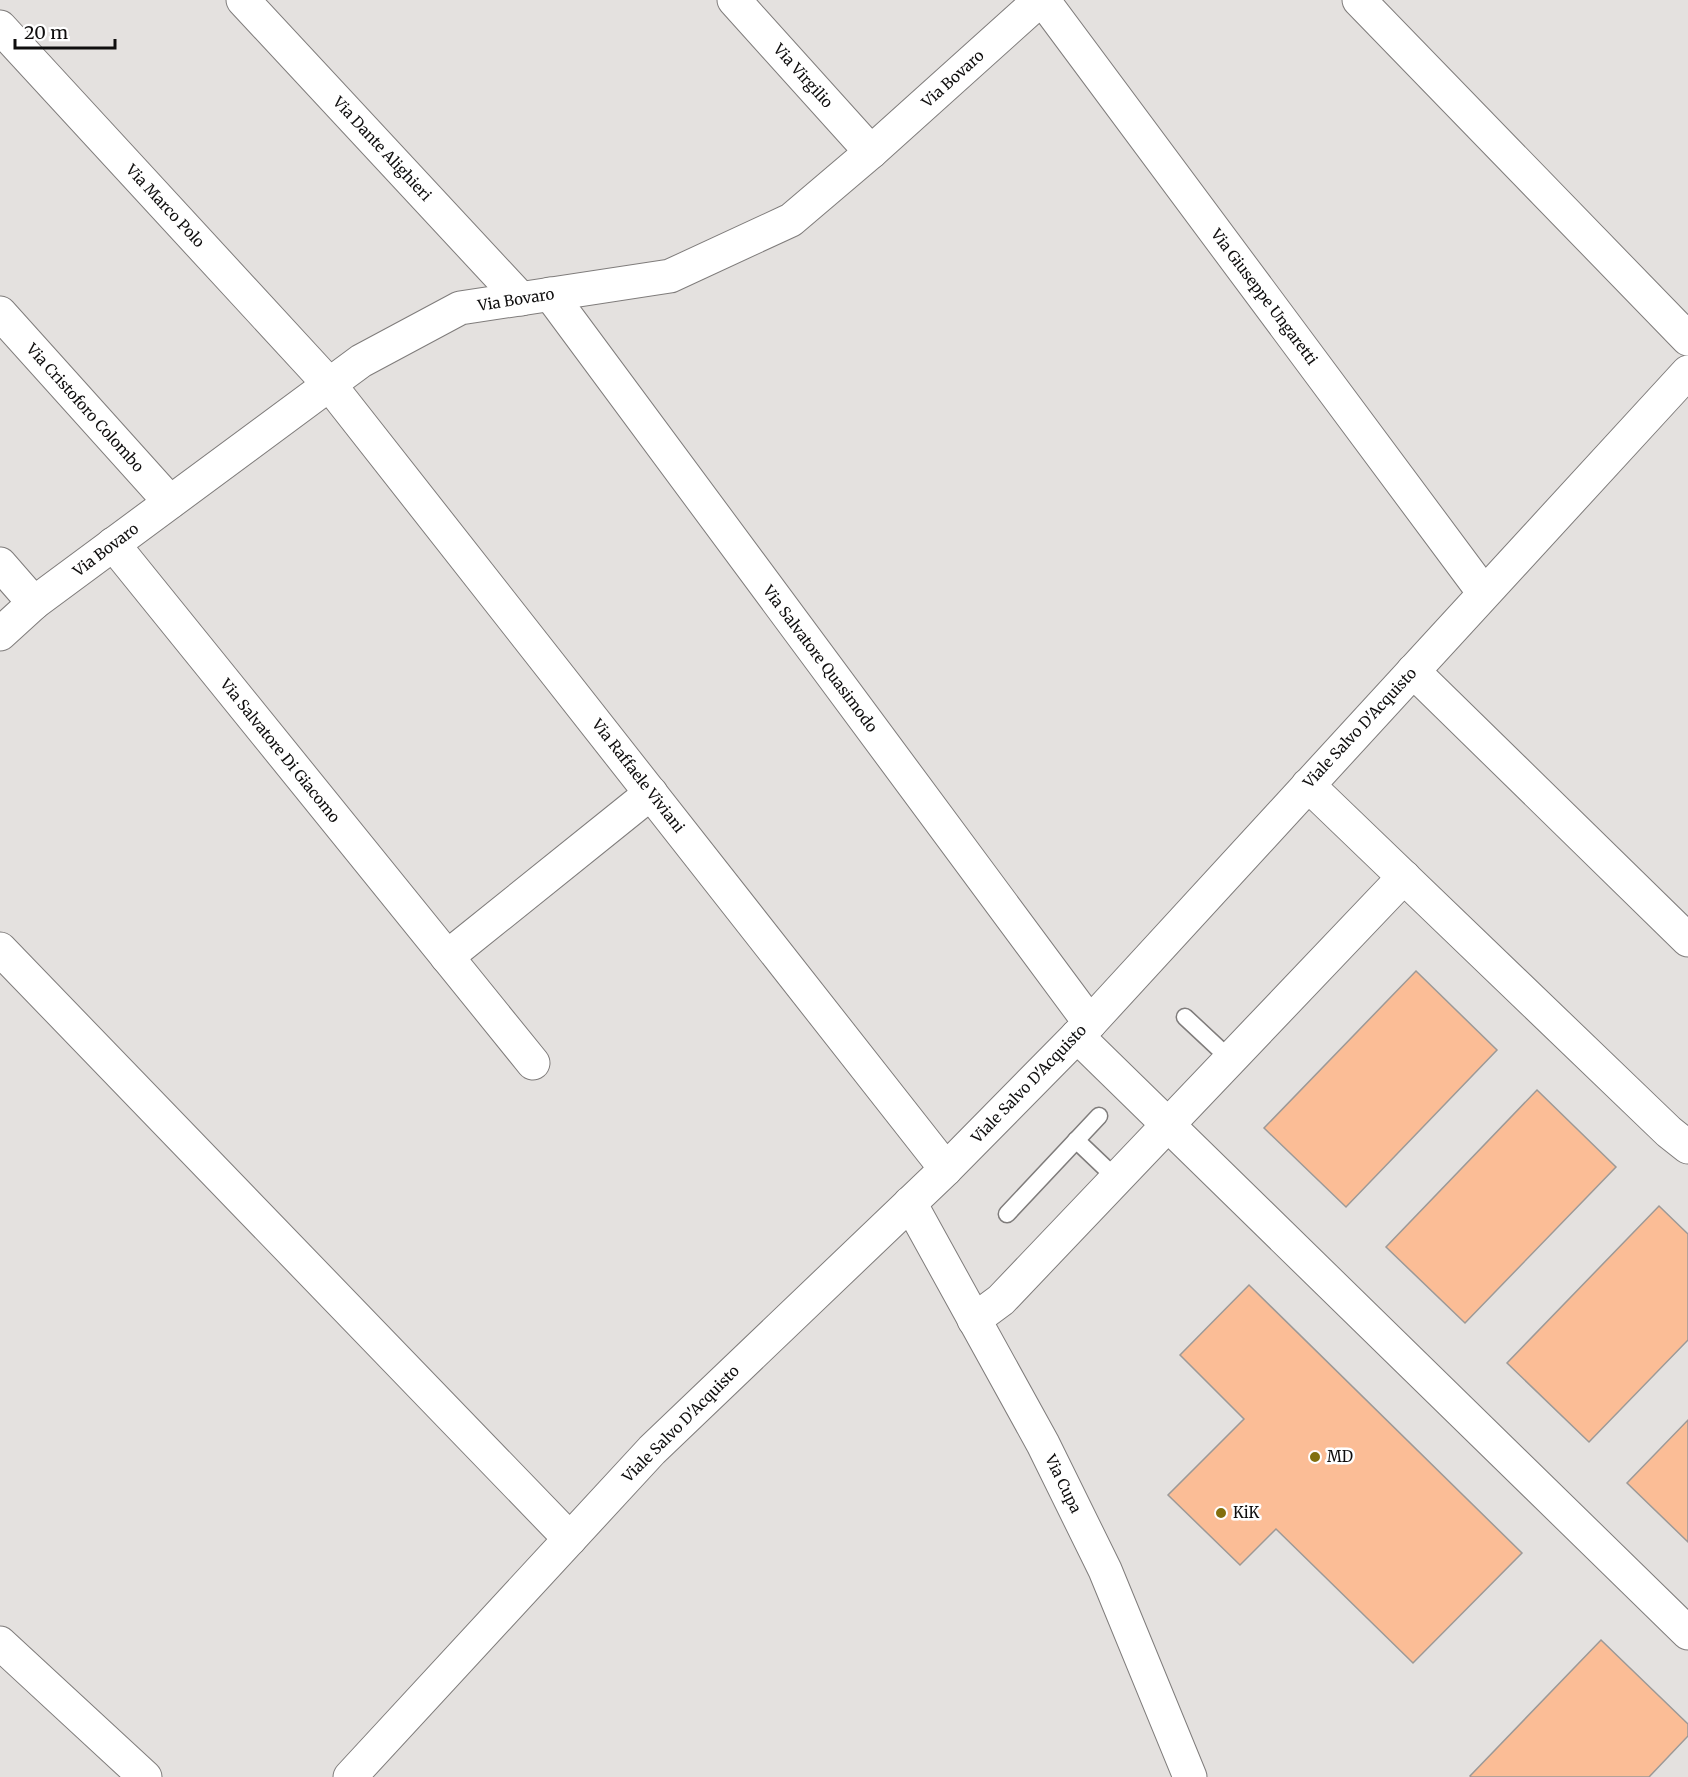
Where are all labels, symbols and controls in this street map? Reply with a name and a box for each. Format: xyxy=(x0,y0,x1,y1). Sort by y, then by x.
scale bar xyxy=(15,12,116,50)
text: 20 m xyxy=(24,21,68,44)
street label: Via Virgilio xyxy=(769,39,837,112)
street label: Via Bovaro xyxy=(917,46,988,112)
street label: Via Dante Alighieri xyxy=(329,92,436,205)
street label: Via Marco Polo xyxy=(121,159,209,251)
street label: Via Giuseppe Ungaretti xyxy=(1206,224,1322,369)
street label: Via Bovaro xyxy=(475,284,556,315)
street label: Via Cristoforo Colombo xyxy=(22,339,148,476)
street label: Via Bovaro xyxy=(68,519,142,581)
street label: Via Salvatore Quasimodo xyxy=(758,581,882,736)
street label: Viale Salvo D'Acquisto xyxy=(1298,663,1420,792)
street label: Via Salvatore Di Giacomo xyxy=(216,674,344,827)
street label: Via Raffaele Viviani xyxy=(587,714,689,836)
street label: Viale Salvo D'Acquisto xyxy=(966,1020,1090,1148)
street label: Viale Salvo D'Acquisto xyxy=(618,1361,743,1487)
place label: MD xyxy=(1327,1447,1353,1466)
marker: MD xyxy=(1308,1450,1322,1464)
street label: Via Cupa xyxy=(1041,1451,1086,1516)
place label: KiK xyxy=(1233,1503,1260,1522)
marker: KiK xyxy=(1214,1506,1228,1520)

